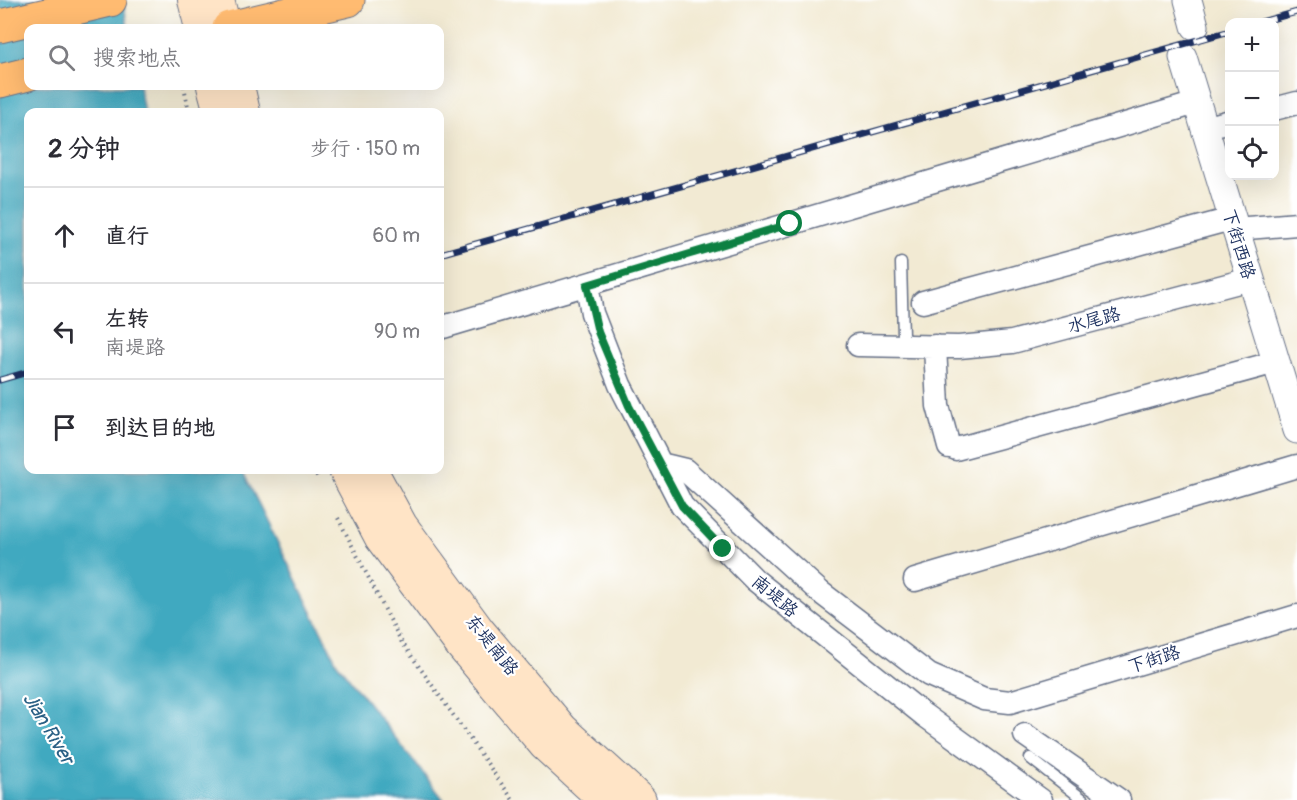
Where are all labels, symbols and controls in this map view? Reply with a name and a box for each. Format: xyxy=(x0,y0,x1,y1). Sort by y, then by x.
map controls xyxy=(1225,18,1279,180)
button: + xyxy=(1225,18,1279,72)
search box xyxy=(24,24,444,90)
icon: search xyxy=(45,41,78,74)
text: 搜索地点 xyxy=(93,44,181,72)
button: − xyxy=(1225,72,1279,126)
button: locate xyxy=(1225,126,1279,180)
text: 2 分钟 xyxy=(48,133,120,165)
text: 步行 · 150 m xyxy=(310,136,420,161)
street label: 下街西路 xyxy=(1217,206,1260,282)
route start xyxy=(776,210,802,236)
icon: ahead xyxy=(48,219,81,252)
text: 直行 xyxy=(105,222,149,250)
text: 60 m xyxy=(373,223,420,248)
street label: 水尾路 xyxy=(1065,302,1123,339)
text: 左转 xyxy=(105,305,149,333)
icon: left xyxy=(48,315,81,348)
text: 90 m xyxy=(374,319,420,344)
text: 南堤路 xyxy=(105,335,165,360)
icon: arrive xyxy=(48,411,81,444)
text: 到达目的地 xyxy=(105,414,215,442)
route end xyxy=(709,535,735,561)
street label: 南堤路 xyxy=(747,570,803,623)
street label: 东堤南路 xyxy=(460,610,523,681)
street label: 下街路 xyxy=(1125,641,1183,678)
water label: Jian River xyxy=(17,688,81,771)

